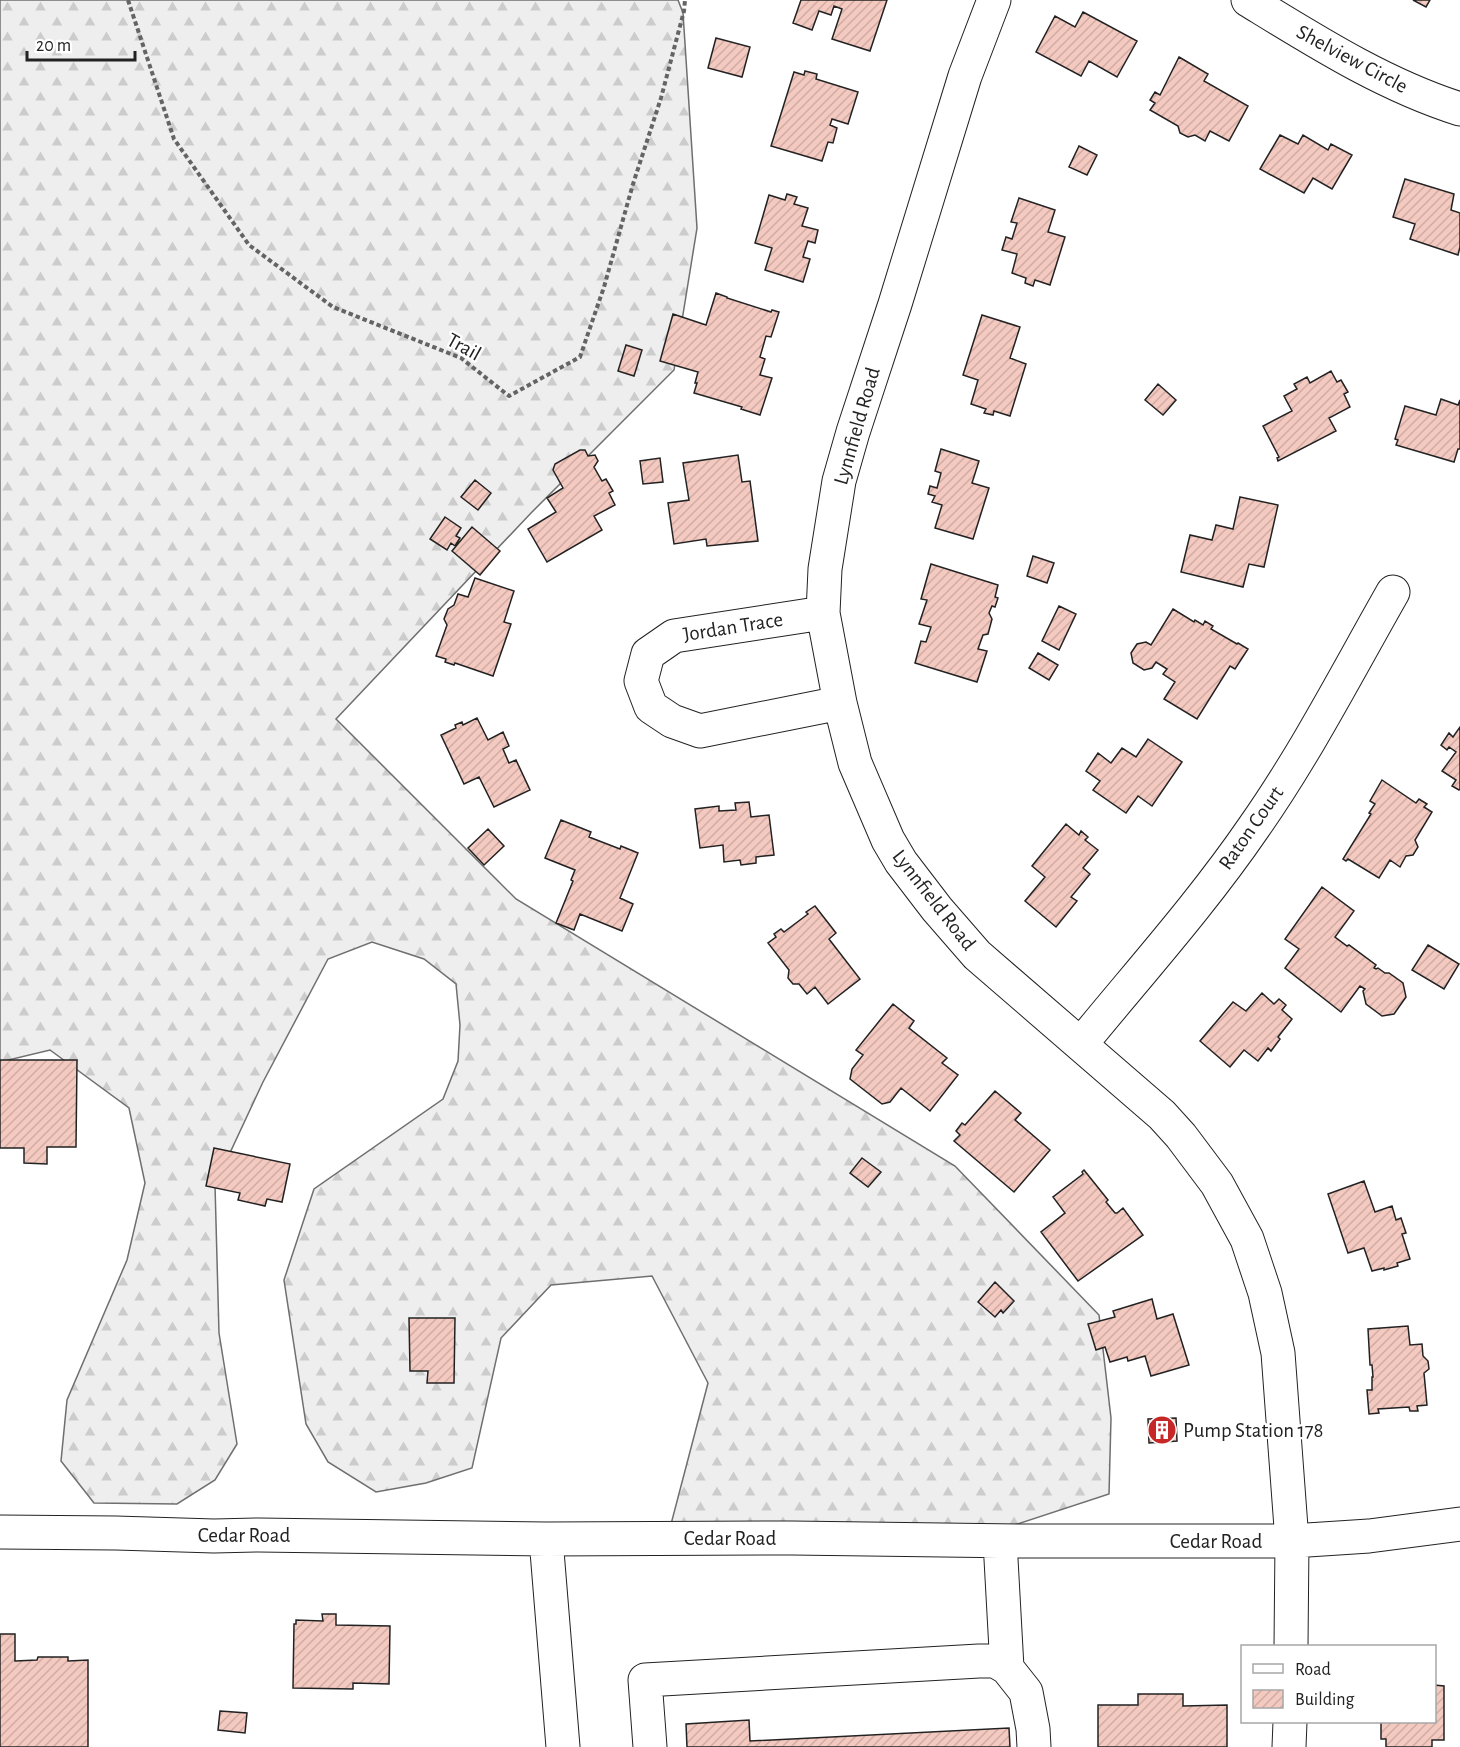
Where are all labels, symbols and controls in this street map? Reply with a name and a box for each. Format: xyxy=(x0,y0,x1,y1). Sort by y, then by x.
street label: Shelview Circle xyxy=(1293,21,1411,97)
scale bar xyxy=(27,24,135,62)
text: 20 m xyxy=(36,37,71,55)
street label: Trail xyxy=(443,329,485,365)
street label: Lynnfield Road xyxy=(830,365,884,487)
street label: Jordan Trace xyxy=(682,609,784,645)
street label: Raton Court xyxy=(1215,782,1287,874)
street label: Lynnfield Road xyxy=(888,846,980,954)
building icon: Pump Station 178 xyxy=(1146,1414,1178,1446)
place label: Pump Station 178 xyxy=(1183,1420,1324,1441)
street label: Cedar Road xyxy=(198,1525,290,1546)
street label: Cedar Road xyxy=(684,1528,776,1549)
street label: Cedar Road xyxy=(1170,1531,1262,1552)
legend xyxy=(1241,1645,1436,1723)
text: Road xyxy=(1295,1661,1331,1679)
text: Building xyxy=(1295,1691,1355,1709)

